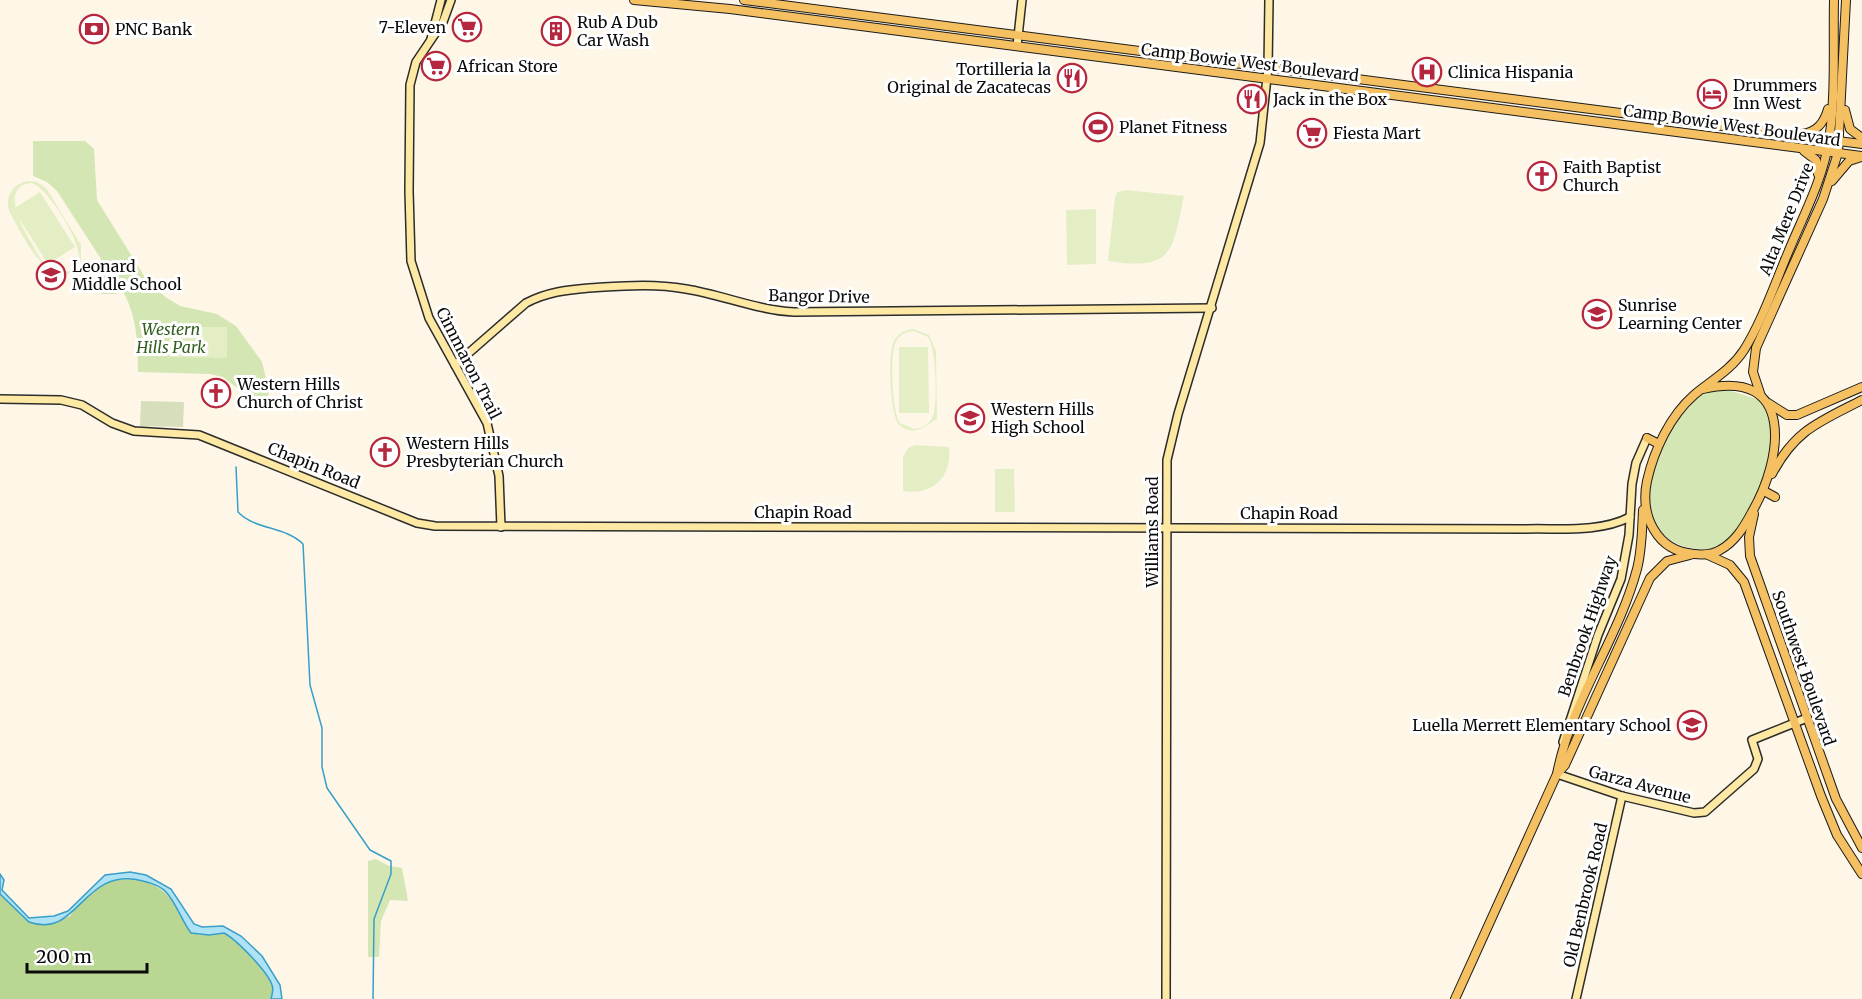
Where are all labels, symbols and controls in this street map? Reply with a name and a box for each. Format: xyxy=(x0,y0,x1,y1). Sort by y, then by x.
supermarket icon: 7-Eleven xyxy=(451,11,483,43)
place label: Rub A Dub Car Wash xyxy=(577,12,658,50)
bank icon: PNC Bank xyxy=(78,13,110,45)
building icon: Rub A Dub Car Wash xyxy=(540,15,572,47)
place label: 7-Eleven xyxy=(379,17,446,37)
place label: PNC Bank xyxy=(115,19,193,39)
street label: Camp Bowie West Boulevard xyxy=(1140,39,1360,85)
supermarket icon: African Store xyxy=(420,50,452,82)
place label: African Store xyxy=(456,56,558,76)
hospital icon: Clinica Hispania xyxy=(1411,56,1443,88)
place label: Tortilleria la Original de Zacatecas xyxy=(887,59,1051,97)
restaurant icon: Tortilleria la Original de Zacatecas xyxy=(1056,62,1088,94)
place label: Clinica Hispania xyxy=(1448,62,1574,82)
place label: Drummers Inn West xyxy=(1733,75,1817,113)
hotel icon: Drummers Inn West xyxy=(1696,78,1728,110)
restaurant icon: Jack in the Box xyxy=(1236,83,1268,115)
place label: Jack in the Box xyxy=(1272,89,1388,109)
street label: Camp Bowie West Boulevard xyxy=(1622,100,1842,150)
sports icon: Planet Fitness xyxy=(1082,111,1114,143)
place label: Planet Fitness xyxy=(1119,117,1227,137)
supermarket icon: Fiesta Mart xyxy=(1296,117,1328,149)
place label: Fiesta Mart xyxy=(1333,123,1421,143)
place label: Faith Baptist Church xyxy=(1563,157,1662,195)
church icon: Faith Baptist Church xyxy=(1526,160,1558,192)
street label: Alta Mere Drive xyxy=(1754,160,1818,279)
place label: Leonard Middle School xyxy=(72,256,182,294)
school or university icon: Leonard Middle School xyxy=(35,259,67,291)
street label: Bangor Drive xyxy=(768,285,870,307)
place label: Sunrise Learning Center xyxy=(1618,295,1742,333)
school or university icon: Sunrise Learning Center xyxy=(1581,298,1613,330)
street label: Cimmaron Trail xyxy=(432,304,506,422)
park label: Western Hills Park xyxy=(135,319,206,357)
place label: Western Hills Church of Christ xyxy=(236,374,364,412)
church icon: Western Hills Church of Christ xyxy=(200,377,232,409)
place label: Western Hills High School xyxy=(990,399,1094,437)
school or university icon: Western Hills High School xyxy=(954,402,986,434)
place label: Western Hills Presbyterian Church xyxy=(405,433,564,471)
church icon: Western Hills Presbyterian Church xyxy=(369,436,401,468)
street label: Chapin Road xyxy=(265,437,363,493)
street label: Williams Road xyxy=(1142,476,1162,589)
street label: Chapin Road xyxy=(754,502,852,522)
street label: Chapin Road xyxy=(1240,503,1338,523)
street label: Benbrook Highway xyxy=(1554,552,1621,699)
street label: Southwest Boulevard xyxy=(1768,588,1840,749)
school or university icon: Luella Merrett Elementary School xyxy=(1676,709,1708,741)
place label: Luella Merrett Elementary School xyxy=(1412,715,1671,735)
street label: Garza Avenue xyxy=(1587,761,1693,807)
street label: Old Benbrook Road xyxy=(1559,820,1611,969)
scale bar xyxy=(27,936,147,974)
text: 200 m xyxy=(36,945,92,968)

